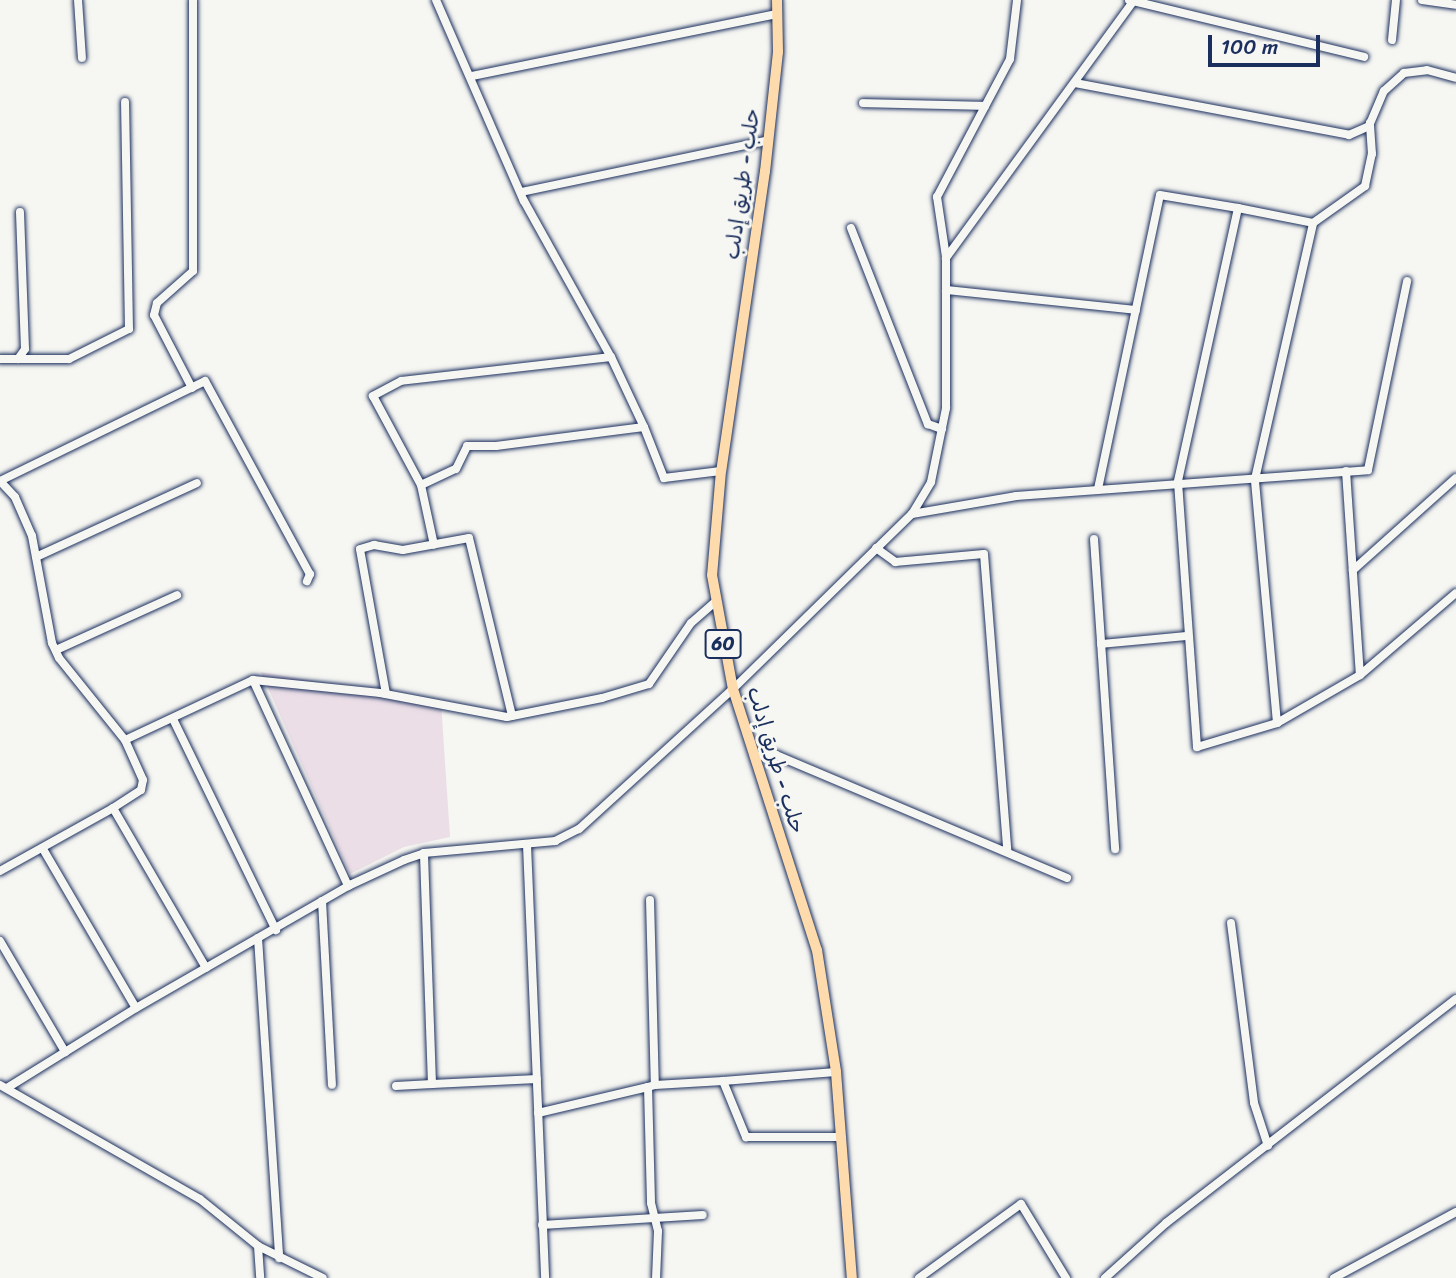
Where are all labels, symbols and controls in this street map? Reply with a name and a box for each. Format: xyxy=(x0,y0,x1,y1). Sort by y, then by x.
scale bar xyxy=(1211,21,1323,65)
text: 100 m xyxy=(1221,28,1278,66)
street label: حلب - طريق إدلب xyxy=(719,107,765,261)
road number: 60 xyxy=(704,628,742,660)
street label: حلب - طريق إدلب xyxy=(742,684,810,836)

